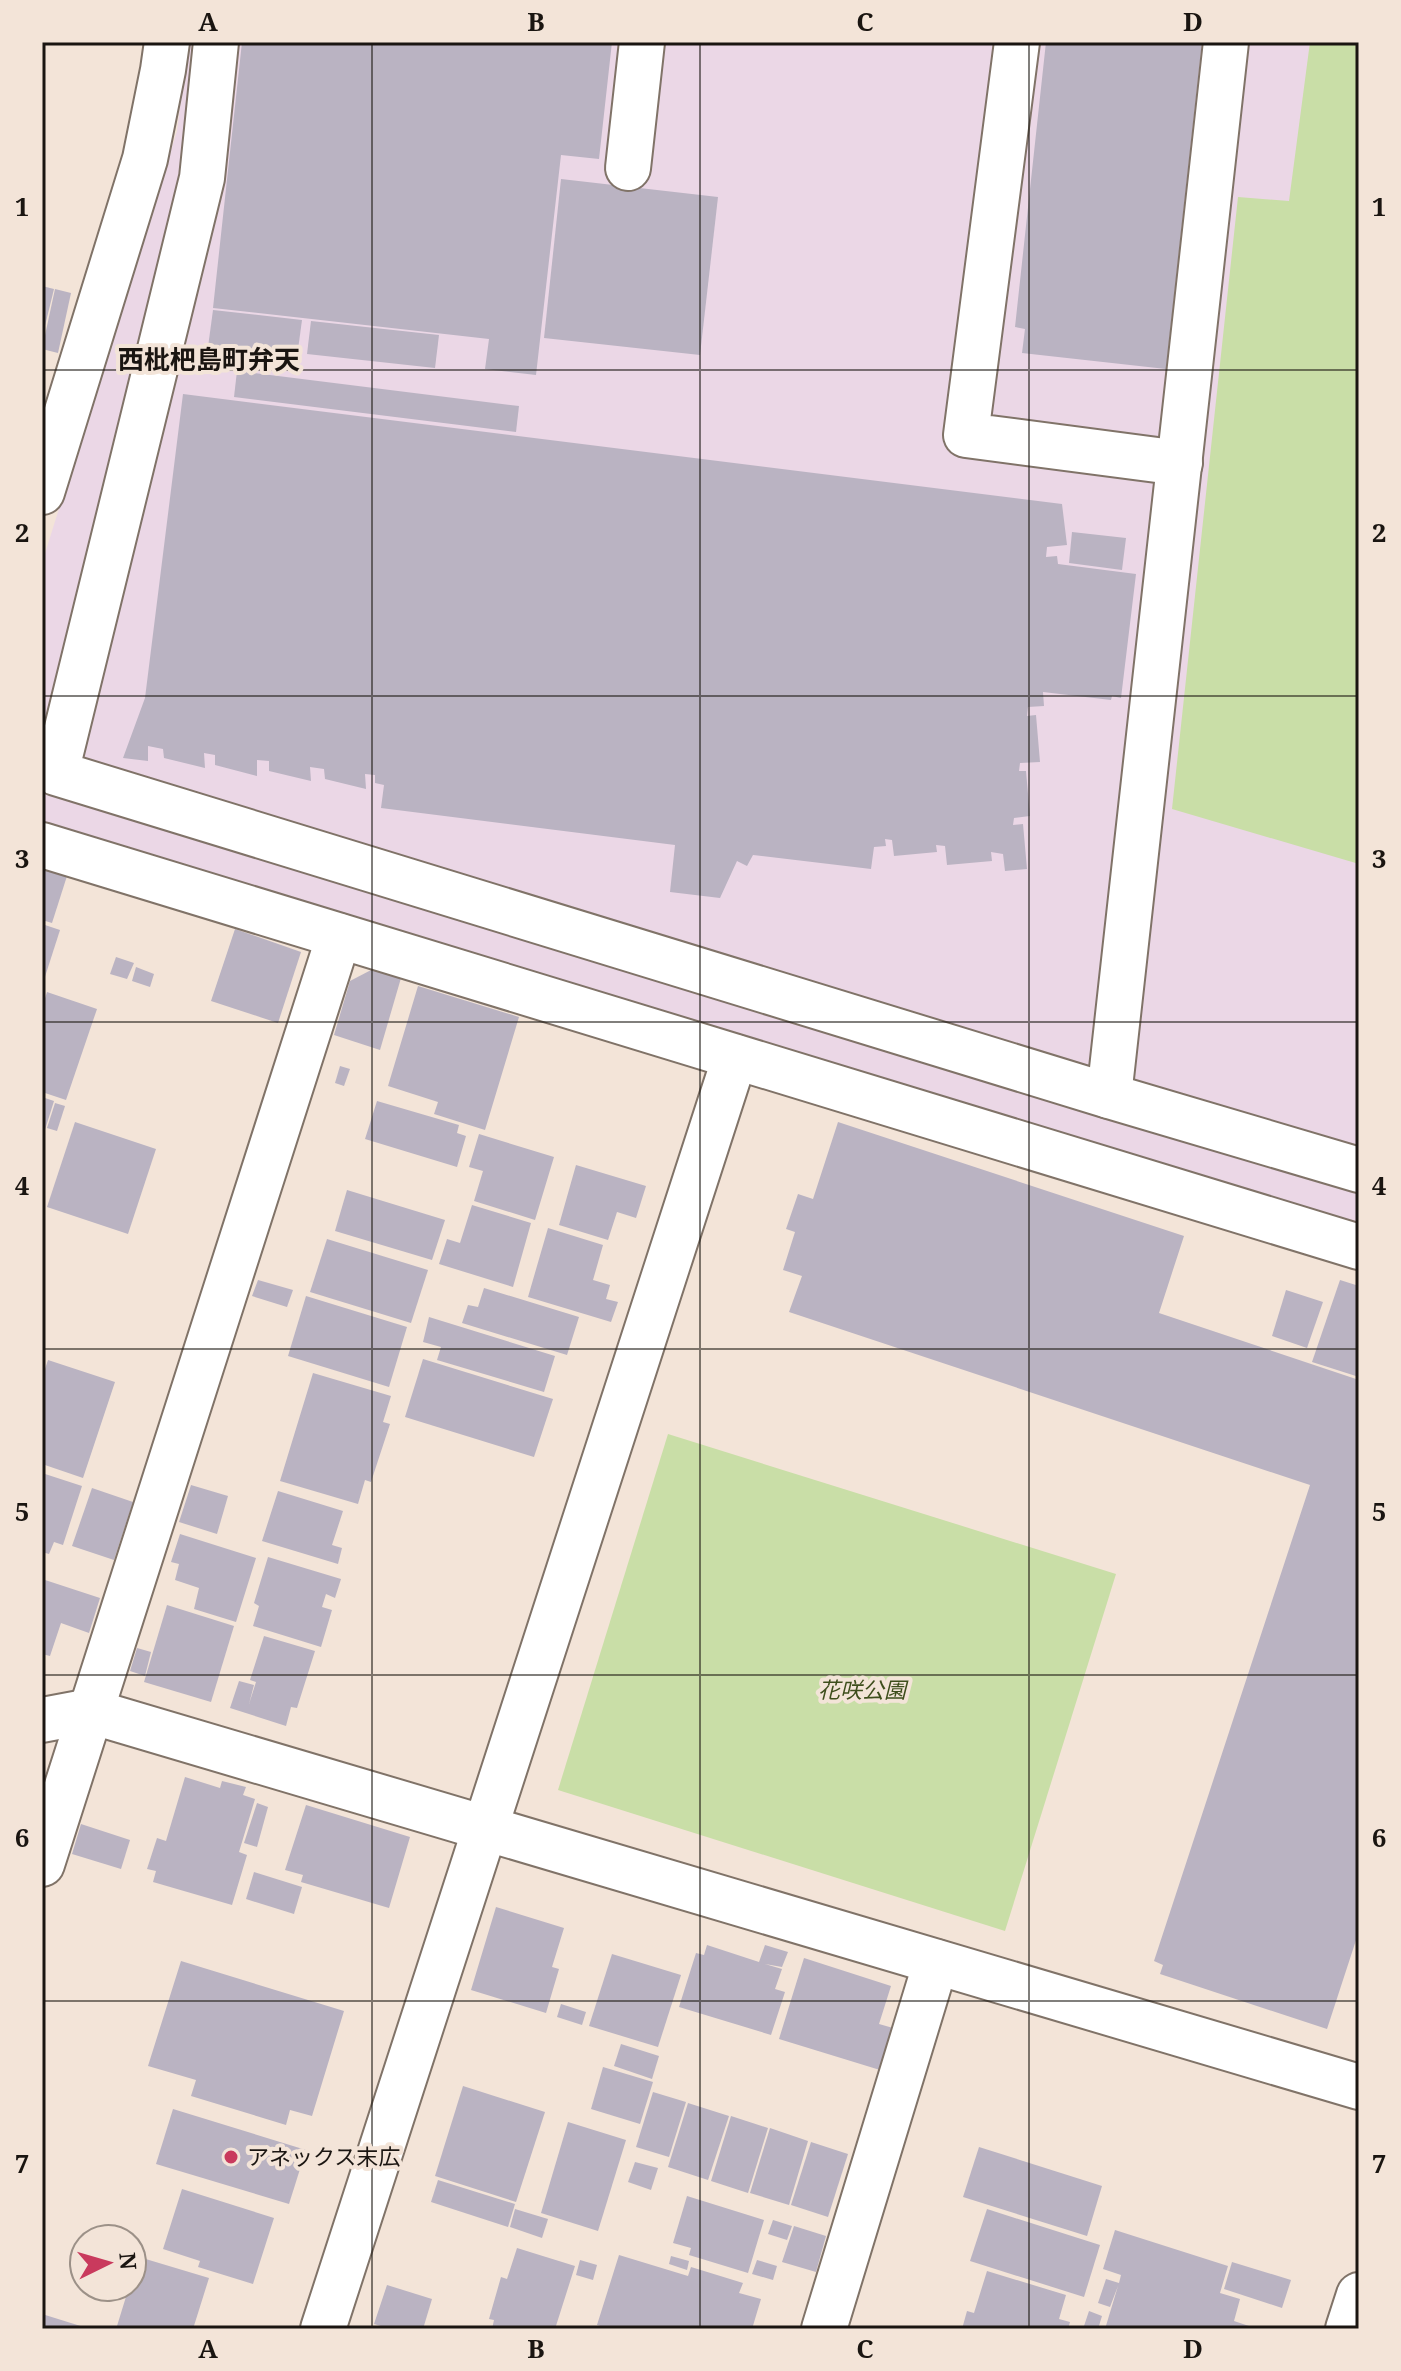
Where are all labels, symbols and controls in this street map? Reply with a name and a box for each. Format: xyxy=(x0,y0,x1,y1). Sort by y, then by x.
text: A xyxy=(198,3,218,39)
text: B xyxy=(527,3,545,39)
text: C xyxy=(856,3,874,39)
text: D xyxy=(1183,3,1203,39)
text: 1 xyxy=(15,188,29,224)
text: 1 xyxy=(1372,188,1386,224)
district label: 西枇杷島町弁天 xyxy=(118,341,300,377)
text: 2 xyxy=(15,514,29,550)
text: 2 xyxy=(1372,514,1386,550)
text: 3 xyxy=(15,840,29,876)
text: 3 xyxy=(1372,840,1386,876)
text: 4 xyxy=(15,1167,30,1203)
text: 4 xyxy=(1372,1167,1387,1203)
text: 5 xyxy=(15,1493,29,1529)
text: 5 xyxy=(1372,1493,1386,1529)
park label: 花咲公園 xyxy=(818,1674,909,1704)
text: 6 xyxy=(15,1819,29,1855)
text: 6 xyxy=(1372,1819,1386,1855)
place label: アネックス末広 xyxy=(247,2141,400,2171)
text: 7 xyxy=(15,2145,29,2181)
text: 7 xyxy=(1372,2145,1386,2181)
marker: アネックス末広 xyxy=(222,2148,240,2166)
north arrow xyxy=(68,2223,148,2303)
text: N xyxy=(113,2251,145,2271)
text: A xyxy=(198,2330,218,2366)
text: B xyxy=(527,2330,545,2366)
text: C xyxy=(856,2330,874,2366)
text: D xyxy=(1183,2330,1203,2366)

